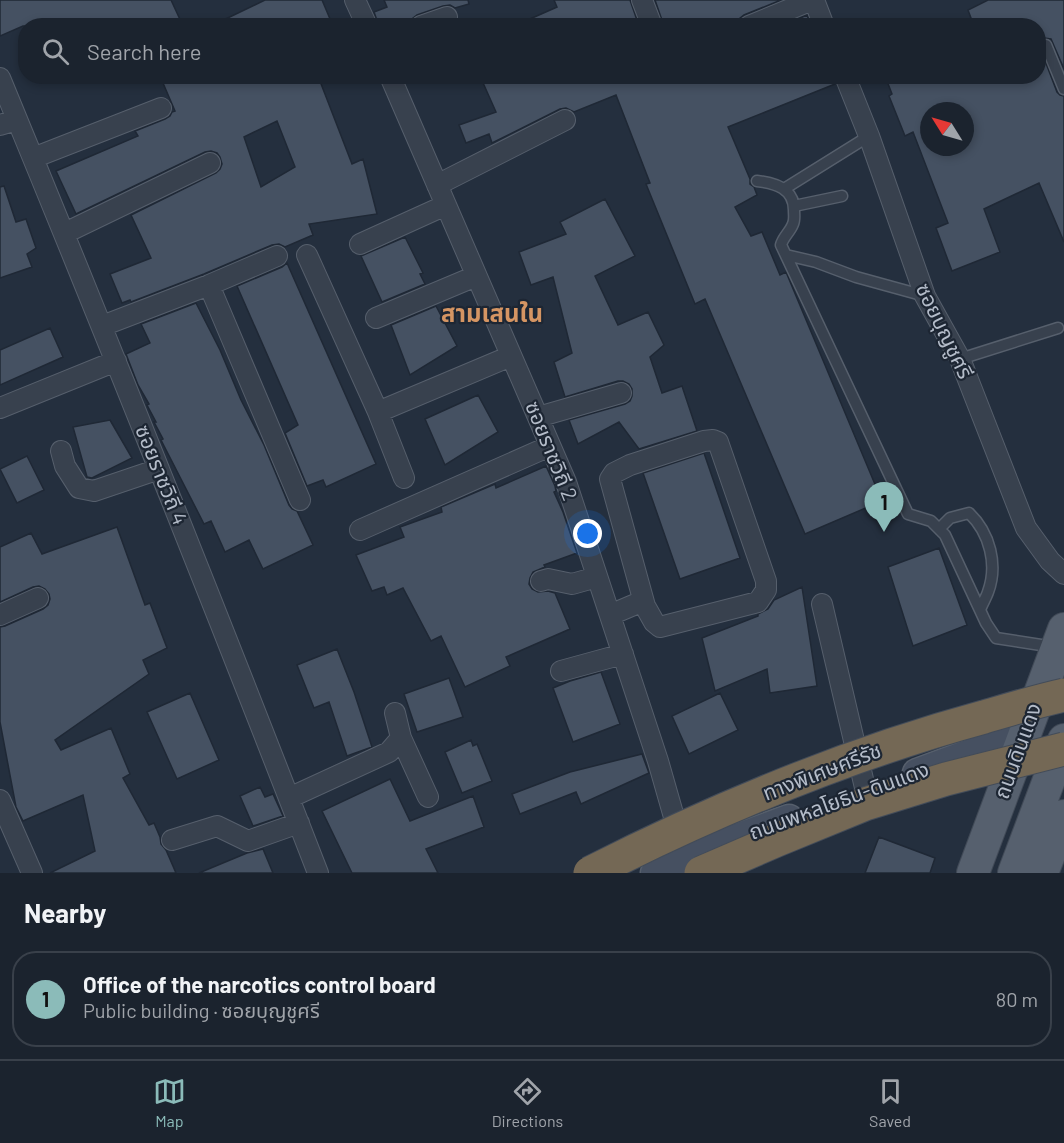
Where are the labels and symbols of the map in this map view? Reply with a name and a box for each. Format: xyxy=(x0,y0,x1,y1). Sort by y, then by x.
north arrow xyxy=(920,102,974,156)
street label: ซอยบุญชูศรี xyxy=(910,279,979,383)
district label: สามเสนใน xyxy=(441,298,543,327)
street label: ซอยราชวิถี 2 xyxy=(521,397,584,504)
street label: ซอยราชวิถี 4 xyxy=(131,421,194,528)
pin: 1 xyxy=(864,482,904,532)
your location xyxy=(573,519,602,548)
street label: ถนนดินแดง xyxy=(988,699,1045,802)
street label: ทางพิเศษศรีรัช xyxy=(759,737,884,805)
street label: ถนนพหลโยธิน-ดินแดง xyxy=(745,755,932,844)

